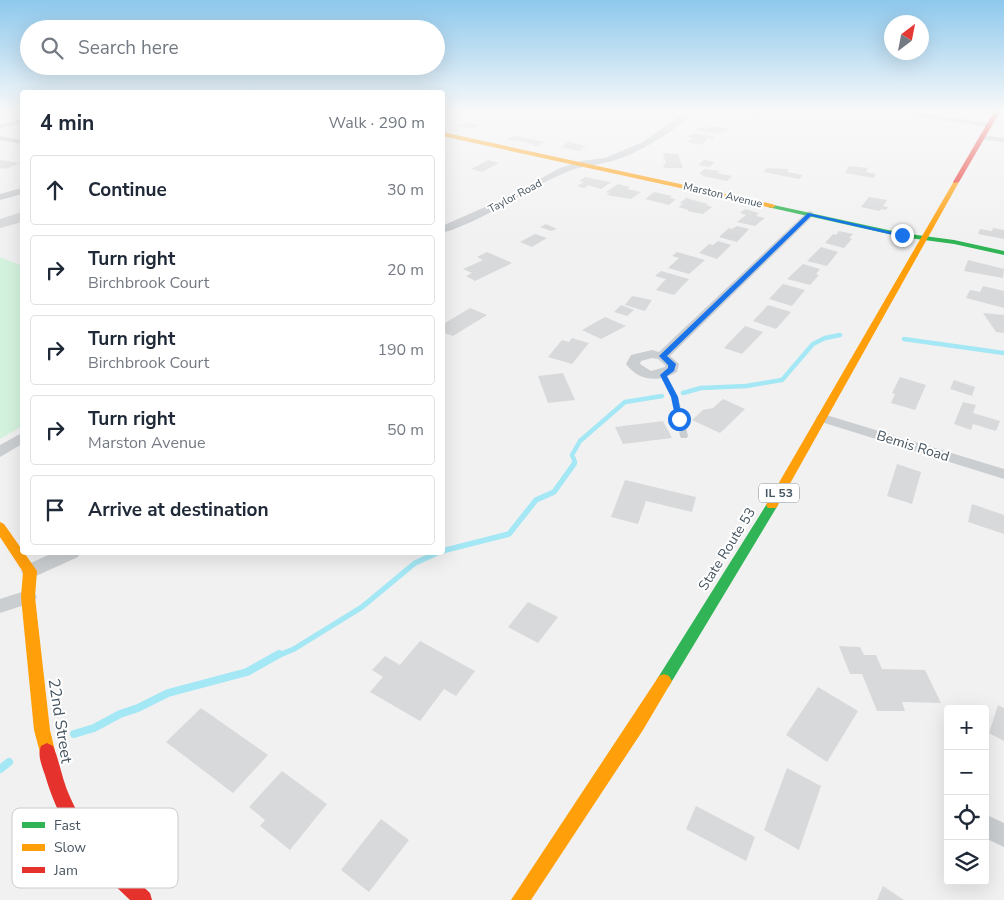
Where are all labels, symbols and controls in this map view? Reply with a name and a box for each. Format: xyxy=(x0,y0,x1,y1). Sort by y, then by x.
north arrow xyxy=(884,15,929,60)
search box xyxy=(20,20,445,75)
icon: search xyxy=(38,34,66,62)
text: Search here xyxy=(78,35,179,61)
text: 4 min xyxy=(40,109,94,137)
text: Walk · 290 m xyxy=(329,112,425,134)
icon: ahead xyxy=(41,176,69,204)
street label: Taylor Road xyxy=(485,176,545,216)
text: Continue xyxy=(88,177,167,203)
text: 30 m xyxy=(387,179,424,201)
street label: Marston Avenue xyxy=(682,179,764,211)
route end xyxy=(891,224,914,247)
text: Turn right xyxy=(88,246,175,272)
icon: right xyxy=(41,256,69,284)
text: 20 m xyxy=(387,259,424,281)
text: Birchbrook Court xyxy=(88,272,209,294)
text: Turn right xyxy=(88,326,175,352)
icon: right xyxy=(41,336,69,364)
text: 190 m xyxy=(377,339,424,361)
text: Birchbrook Court xyxy=(88,352,209,374)
text: Turn right xyxy=(88,406,175,432)
route start xyxy=(668,408,691,431)
icon: right xyxy=(41,416,69,444)
text: 50 m xyxy=(387,419,424,441)
street label: Bemis Road xyxy=(874,426,952,466)
text: Marston Avenue xyxy=(88,432,206,454)
road number: IL 53 xyxy=(759,483,799,502)
icon: arrive xyxy=(41,496,69,524)
text: Arrive at destination xyxy=(88,497,269,523)
street label: State Route 53 xyxy=(694,504,760,594)
street label: 22nd Street xyxy=(42,677,78,765)
map controls xyxy=(944,705,989,885)
button: + xyxy=(944,705,989,750)
button: − xyxy=(944,750,989,795)
button: locate xyxy=(944,795,989,840)
legend xyxy=(12,808,178,888)
text: Fast xyxy=(54,816,80,835)
text: Slow xyxy=(54,838,86,857)
button: layers xyxy=(944,840,989,885)
text: Jam xyxy=(53,861,78,880)

